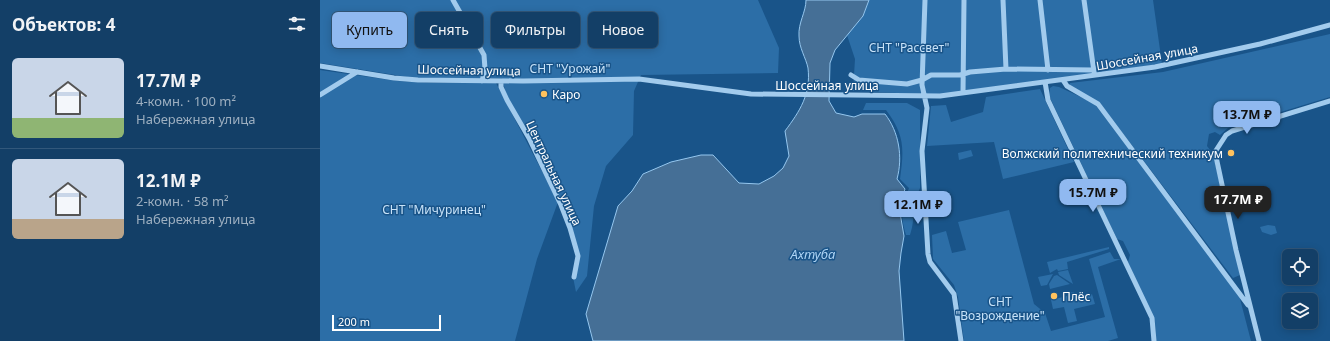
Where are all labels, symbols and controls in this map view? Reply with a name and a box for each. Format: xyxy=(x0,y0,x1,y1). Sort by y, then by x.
chip: Купить xyxy=(332,12,407,48)
chip: Снять xyxy=(415,12,483,48)
chip: Фильтры xyxy=(491,12,580,48)
chip: Новое xyxy=(588,12,658,48)
text: Объектов: 4 xyxy=(12,13,115,36)
icon: filters xyxy=(286,13,308,35)
park label: СНТ "Рассвет" xyxy=(869,39,949,56)
street label: Шоссейная улица xyxy=(1095,40,1199,74)
park label: СНТ "Урожай" xyxy=(530,60,611,77)
street label: Шоссейная улица xyxy=(417,61,521,79)
text: 17.7M ₽ xyxy=(136,69,201,92)
icon: home xyxy=(44,74,92,122)
street label: Шоссейная улица xyxy=(775,77,879,94)
place label: Каро xyxy=(552,86,580,103)
marker: Каро xyxy=(539,89,549,99)
text: 4-комн. · 100 m² xyxy=(136,92,236,110)
pin: 13.7M ₽ xyxy=(1210,101,1284,135)
text: 13.7M ₽ xyxy=(1222,105,1272,123)
text: Набережная улица xyxy=(136,110,255,128)
street label: Центральная улица xyxy=(522,118,586,228)
place label: Волжский политехнический техникум xyxy=(1002,145,1223,162)
marker: Волжский политехнический техникум xyxy=(1226,148,1236,158)
text: 12.1M ₽ xyxy=(136,169,201,192)
icon: home xyxy=(44,175,92,223)
pin: 15.7M ₽ xyxy=(1056,179,1130,213)
text: 15.7M ₽ xyxy=(1068,183,1118,201)
pin: 17.7M ₽ xyxy=(1201,186,1275,220)
text: 17.7M ₽ xyxy=(1213,190,1263,208)
pin: 12.1M ₽ xyxy=(881,191,955,225)
text: 2-комн. · 58 m² xyxy=(136,192,229,210)
text: 12.1M ₽ xyxy=(893,195,943,213)
park label: СНТ "Мичуринец" xyxy=(382,201,486,218)
text: Набережная улица xyxy=(136,210,255,228)
water label: Ахтуба xyxy=(790,245,836,263)
map controls xyxy=(1282,249,1318,329)
button: locate xyxy=(1282,249,1318,285)
place label: Плёс xyxy=(1062,288,1090,305)
marker: Плёс xyxy=(1049,291,1059,301)
park label: СНТ "Возрождение" xyxy=(955,293,1045,324)
button: layers xyxy=(1282,293,1318,329)
scale bar xyxy=(332,313,441,332)
text: 200 m xyxy=(338,314,370,329)

